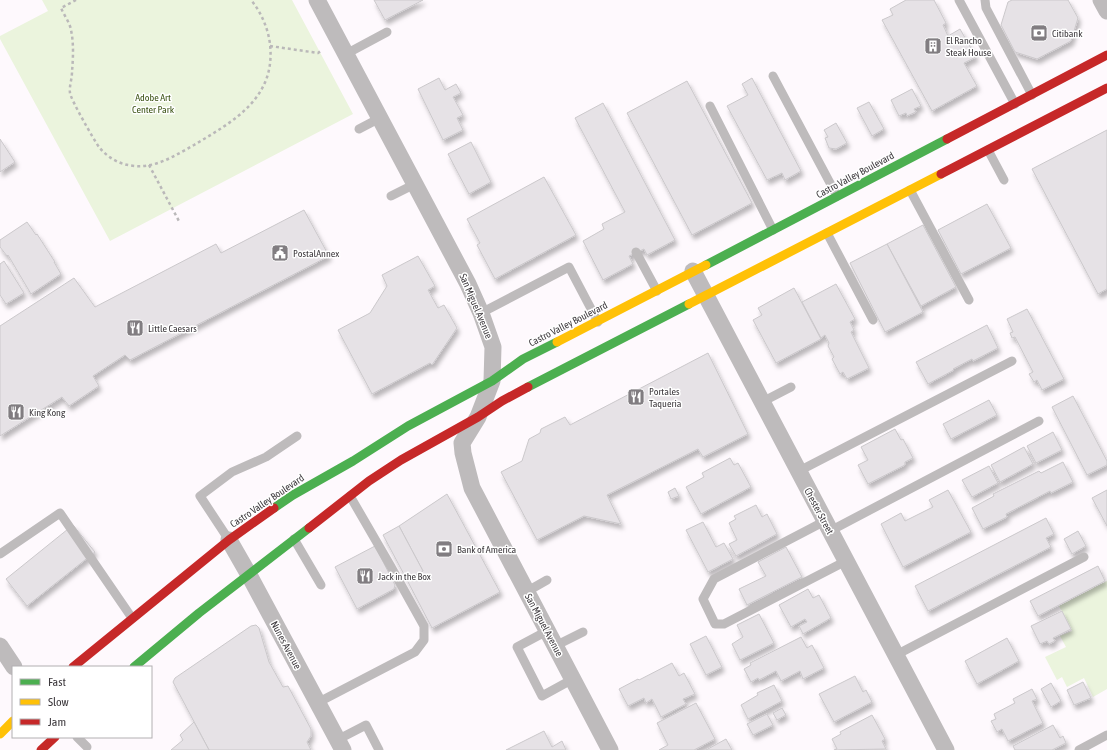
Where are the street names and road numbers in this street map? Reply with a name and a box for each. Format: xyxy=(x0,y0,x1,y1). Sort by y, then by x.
street label: Castro Valley Boulevard xyxy=(814,150,896,200)
street label: San Miguel Avenue xyxy=(457,272,495,341)
street label: Castro Valley Boulevard xyxy=(527,299,609,349)
street label: Castro Valley Boulevard xyxy=(228,472,306,530)
street label: Chester Street xyxy=(802,486,836,536)
street label: San Miguel Avenue xyxy=(523,592,565,659)
street label: Nunes Avenue xyxy=(269,619,303,671)

